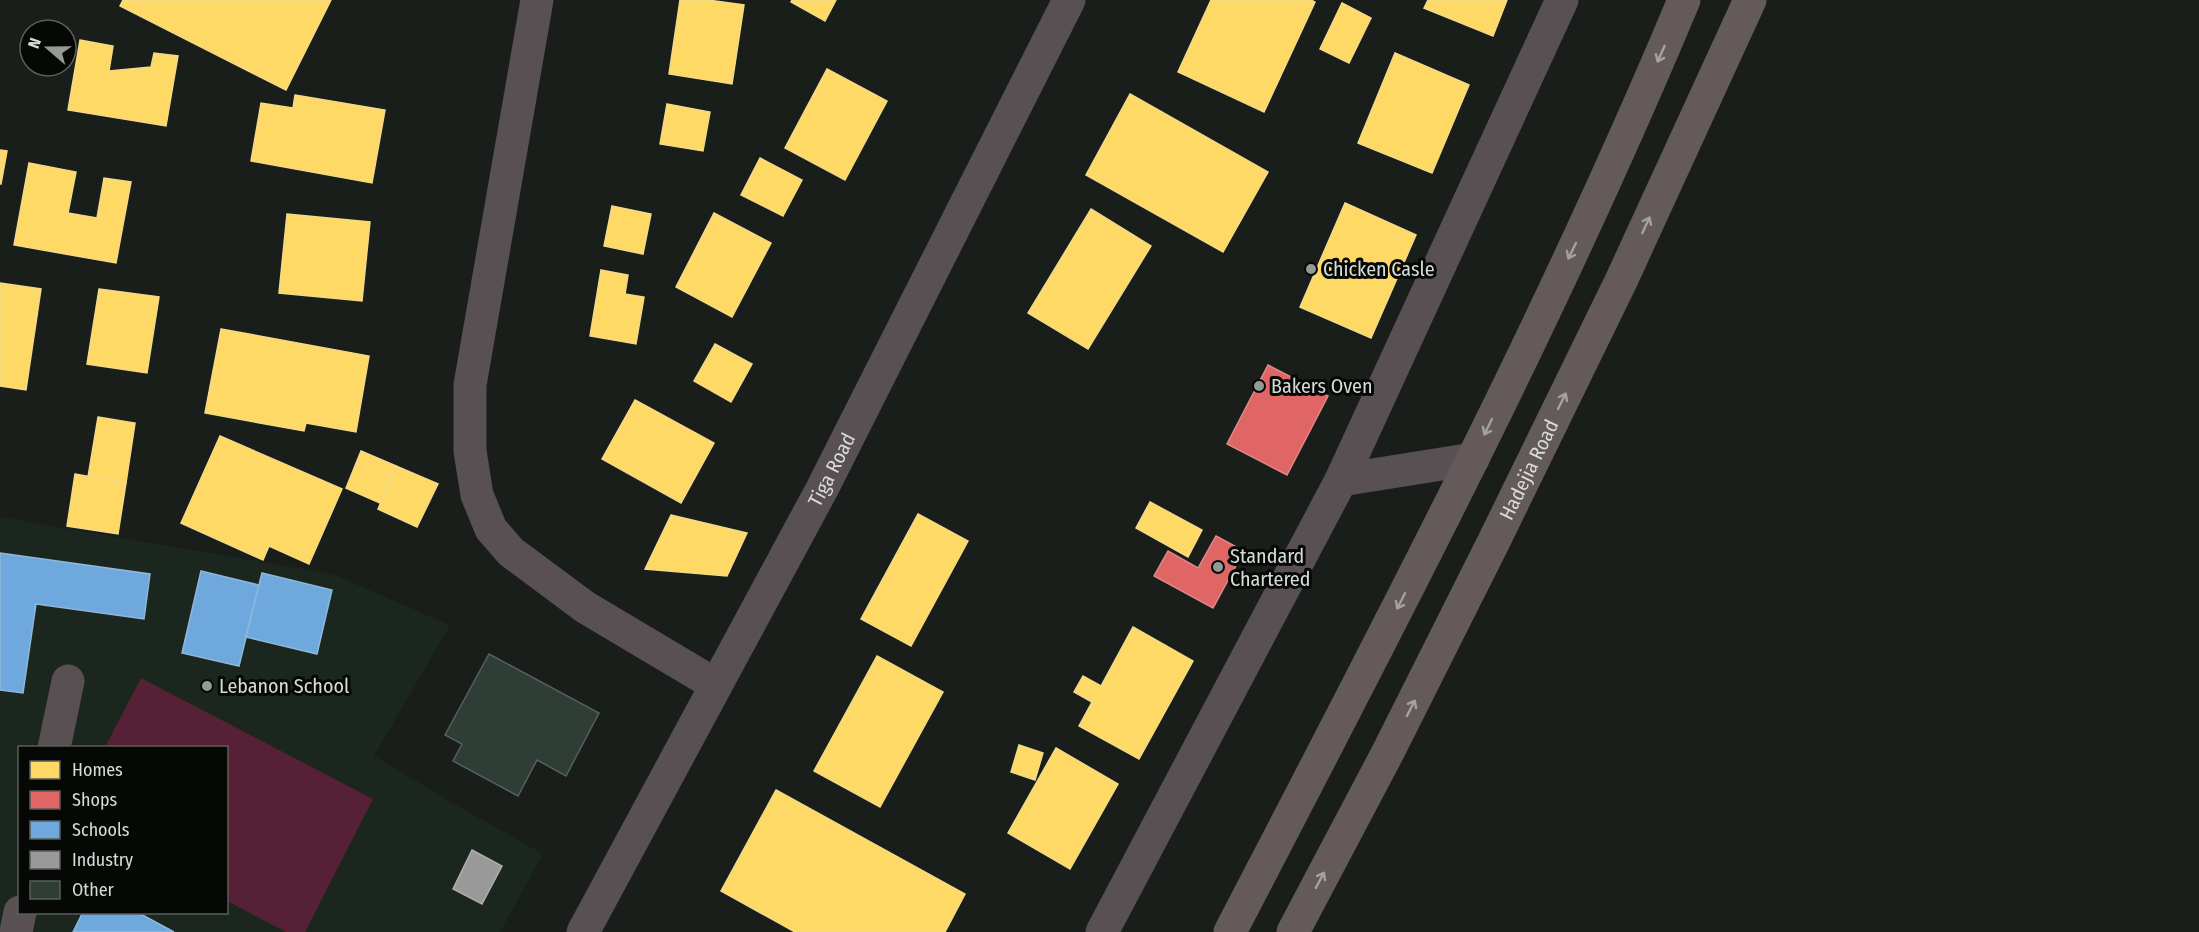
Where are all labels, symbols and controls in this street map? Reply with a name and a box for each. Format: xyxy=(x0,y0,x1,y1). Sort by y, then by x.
north arrow xyxy=(18,18,78,78)
text: N xyxy=(24,35,45,51)
one-way arrow xyxy=(1655,44,1666,62)
one-way arrow xyxy=(1641,217,1653,235)
one-way arrow xyxy=(1566,241,1577,259)
place label: Chicken Casle xyxy=(1323,257,1435,281)
marker: Chicken Casle xyxy=(1304,262,1318,276)
place label: Bakers Oven xyxy=(1271,374,1373,398)
marker: Bakers Oven xyxy=(1252,379,1266,393)
one-way arrow xyxy=(1557,393,1569,411)
street label: Hadejia Road xyxy=(1494,416,1563,524)
one-way arrow xyxy=(1481,417,1493,435)
street label: Tiga Road xyxy=(803,429,860,511)
place label: Standard Chartered xyxy=(1230,544,1310,591)
marker: Standard Chartered xyxy=(1211,560,1225,574)
one-way arrow xyxy=(1395,592,1407,609)
place label: Lebanon School xyxy=(219,674,349,698)
marker: Lebanon School xyxy=(200,679,214,693)
one-way arrow xyxy=(1405,699,1417,717)
legend xyxy=(18,746,228,914)
text: Homes xyxy=(72,759,123,781)
text: Shops xyxy=(72,789,117,811)
text: Schools xyxy=(72,819,130,841)
text: Industry xyxy=(72,849,133,871)
one-way arrow xyxy=(1315,872,1326,890)
text: Other xyxy=(72,879,115,901)

